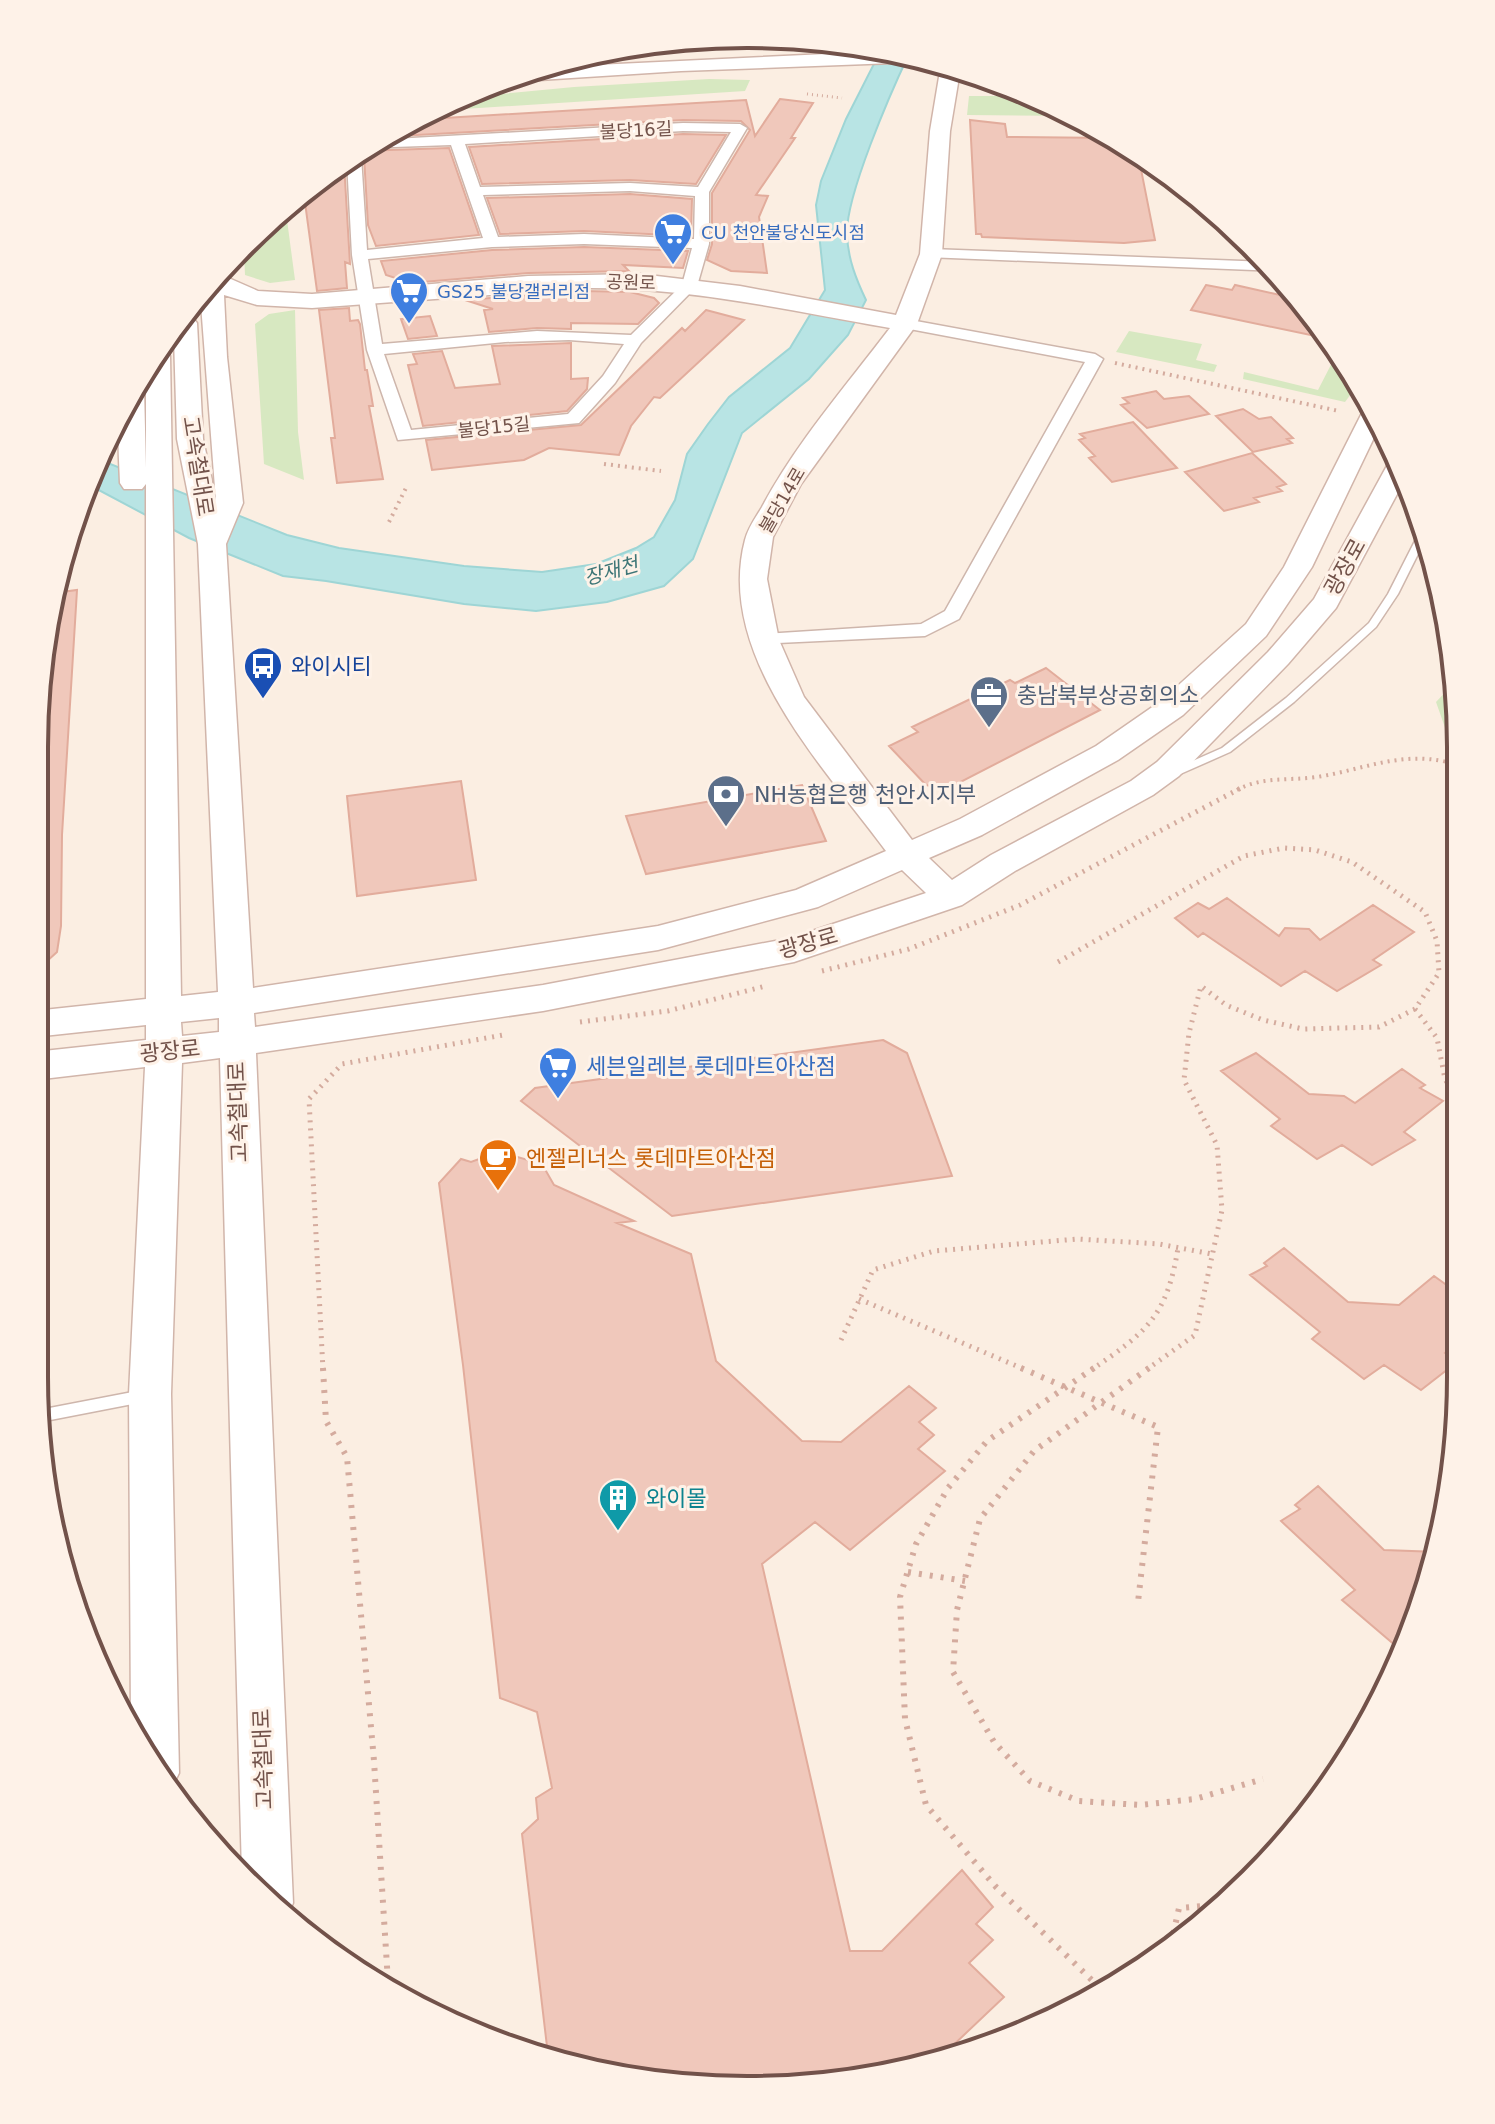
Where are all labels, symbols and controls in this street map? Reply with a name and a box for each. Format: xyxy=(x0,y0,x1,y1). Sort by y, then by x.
street label: 불당16길 xyxy=(599,118,673,142)
supermarket icon: CU 천안불당신도시점 xyxy=(652,211,694,266)
place label: CU 천안불당신도시점 xyxy=(701,222,865,243)
supermarket icon: GS25 불당갤러리점 xyxy=(388,270,430,325)
street label: 공원로 xyxy=(606,271,656,293)
place label: GS25 불당갤러리점 xyxy=(437,281,590,302)
street label: 불당15길 xyxy=(457,413,531,441)
street label: 고속철대로 xyxy=(178,414,218,518)
street label: 불당14로 xyxy=(755,463,809,537)
street label: 광장로 xyxy=(1319,534,1371,600)
water label: 장재천 xyxy=(581,551,643,590)
bus stop icon: 와이시티 xyxy=(242,645,284,700)
place label: 와이시티 xyxy=(291,654,372,679)
office icon: 충남북부상공회의소 xyxy=(968,674,1010,729)
place label: 충남북부상공회의소 xyxy=(1017,683,1199,708)
bank icon: NH농협은행 천안시지부 xyxy=(705,773,747,828)
place label: NH농협은행 천안시지부 xyxy=(754,782,976,807)
street label: 광장로 xyxy=(775,923,841,963)
street label: 광장로 xyxy=(138,1035,202,1067)
supermarket icon: 세븐일레븐 롯데마트아산점 xyxy=(537,1045,579,1100)
place label: 세븐일레븐 롯데마트아산점 xyxy=(586,1054,836,1079)
street label: 고속철대로 xyxy=(224,1061,252,1163)
cafe icon: 엔젤리너스 롯데마트아산점 xyxy=(477,1137,519,1192)
place label: 엔젤리너스 롯데마트아산점 xyxy=(526,1146,776,1171)
building icon: 와이몰 xyxy=(597,1477,639,1532)
place label: 와이몰 xyxy=(646,1486,707,1511)
street label: 고속철대로 xyxy=(249,1708,277,1810)

